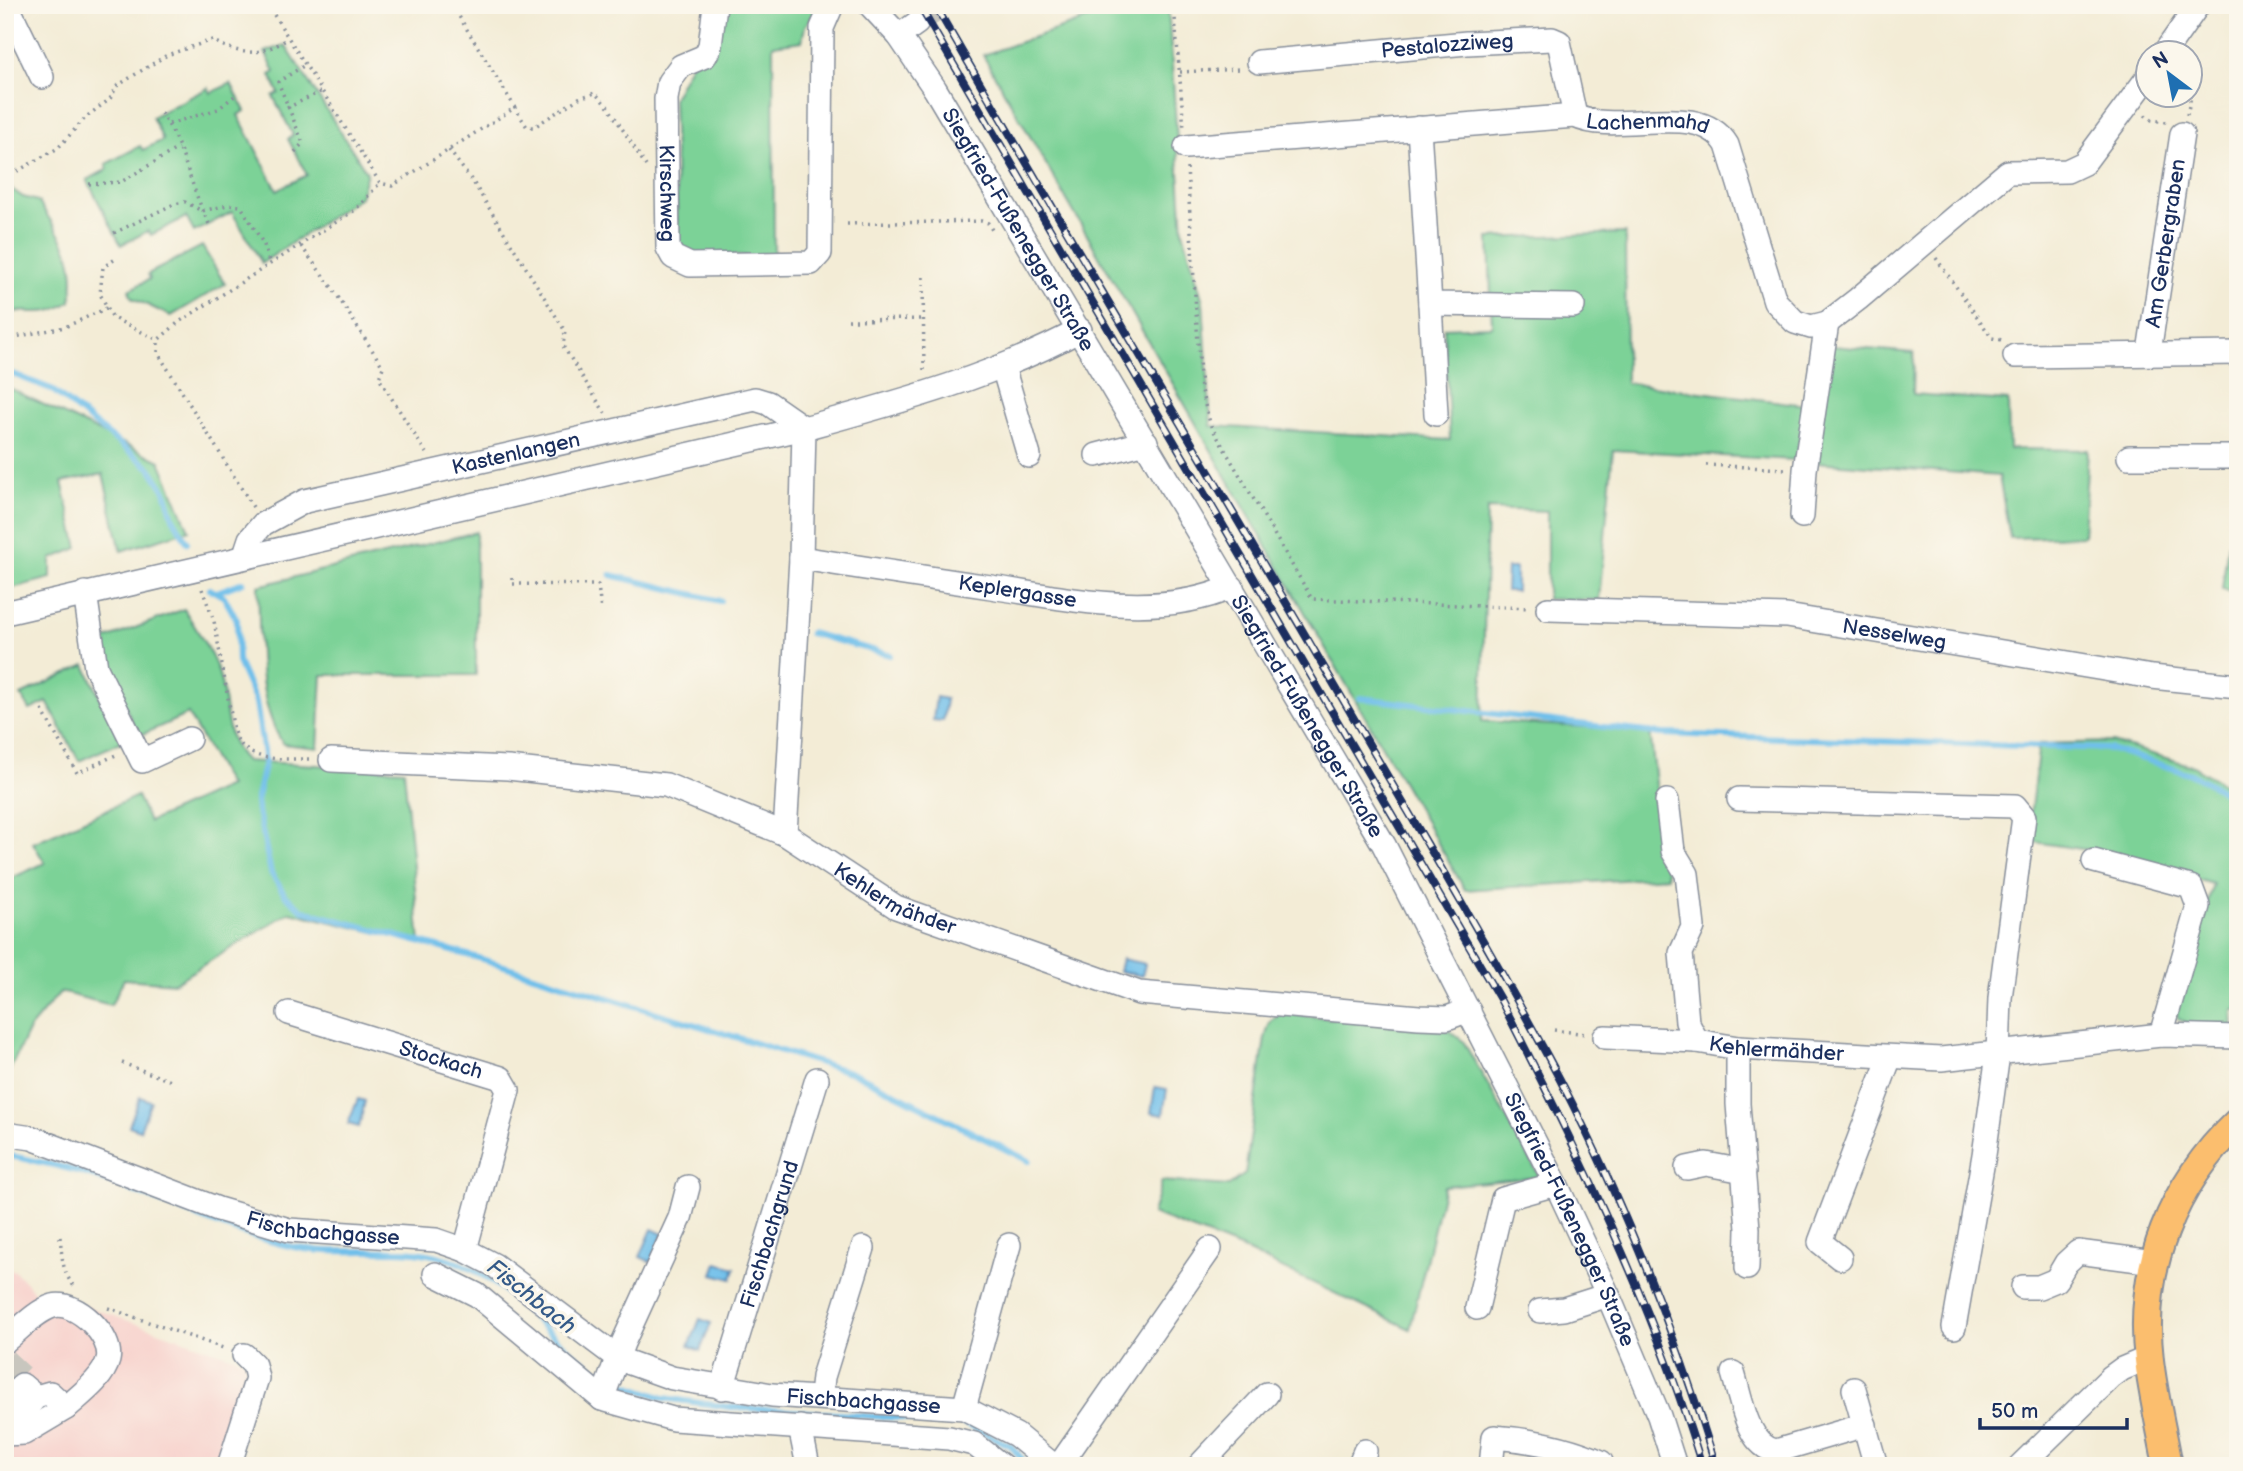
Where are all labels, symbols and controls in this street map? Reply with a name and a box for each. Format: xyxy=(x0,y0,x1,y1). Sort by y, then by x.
street label: Pestalozziweg xyxy=(1380,29,1514,64)
north arrow xyxy=(2134,38,2204,108)
text: N xyxy=(2149,47,2173,74)
street label: Siegfried-Fußenegger Straße xyxy=(936,104,1100,356)
street label: Lachenmahd xyxy=(1584,108,1713,140)
street label: Kirschweg xyxy=(654,144,680,242)
street label: Am Gerbergraben xyxy=(2141,157,2191,329)
street label: Kastenlangen xyxy=(450,427,582,480)
street label: Keplergasse xyxy=(957,570,1078,613)
street label: Siegfried-Fußenegger Straße xyxy=(1225,591,1389,842)
street label: Nesselweg xyxy=(1841,613,1948,655)
street label: Kehlermähder xyxy=(829,857,960,940)
street label: Kehlermähder xyxy=(1707,1031,1845,1067)
street label: Stockach xyxy=(396,1035,486,1085)
street label: Siegfried-Fußenegger Straße xyxy=(1499,1089,1640,1350)
street label: Fischbachgrund xyxy=(735,1158,804,1311)
street label: Fischbachgasse xyxy=(243,1206,400,1250)
water label: Fischbach xyxy=(481,1253,582,1341)
street label: Fischbachgasse xyxy=(786,1384,942,1419)
scale bar xyxy=(1980,1387,2128,1431)
text: 50 m xyxy=(1991,1399,2038,1424)

